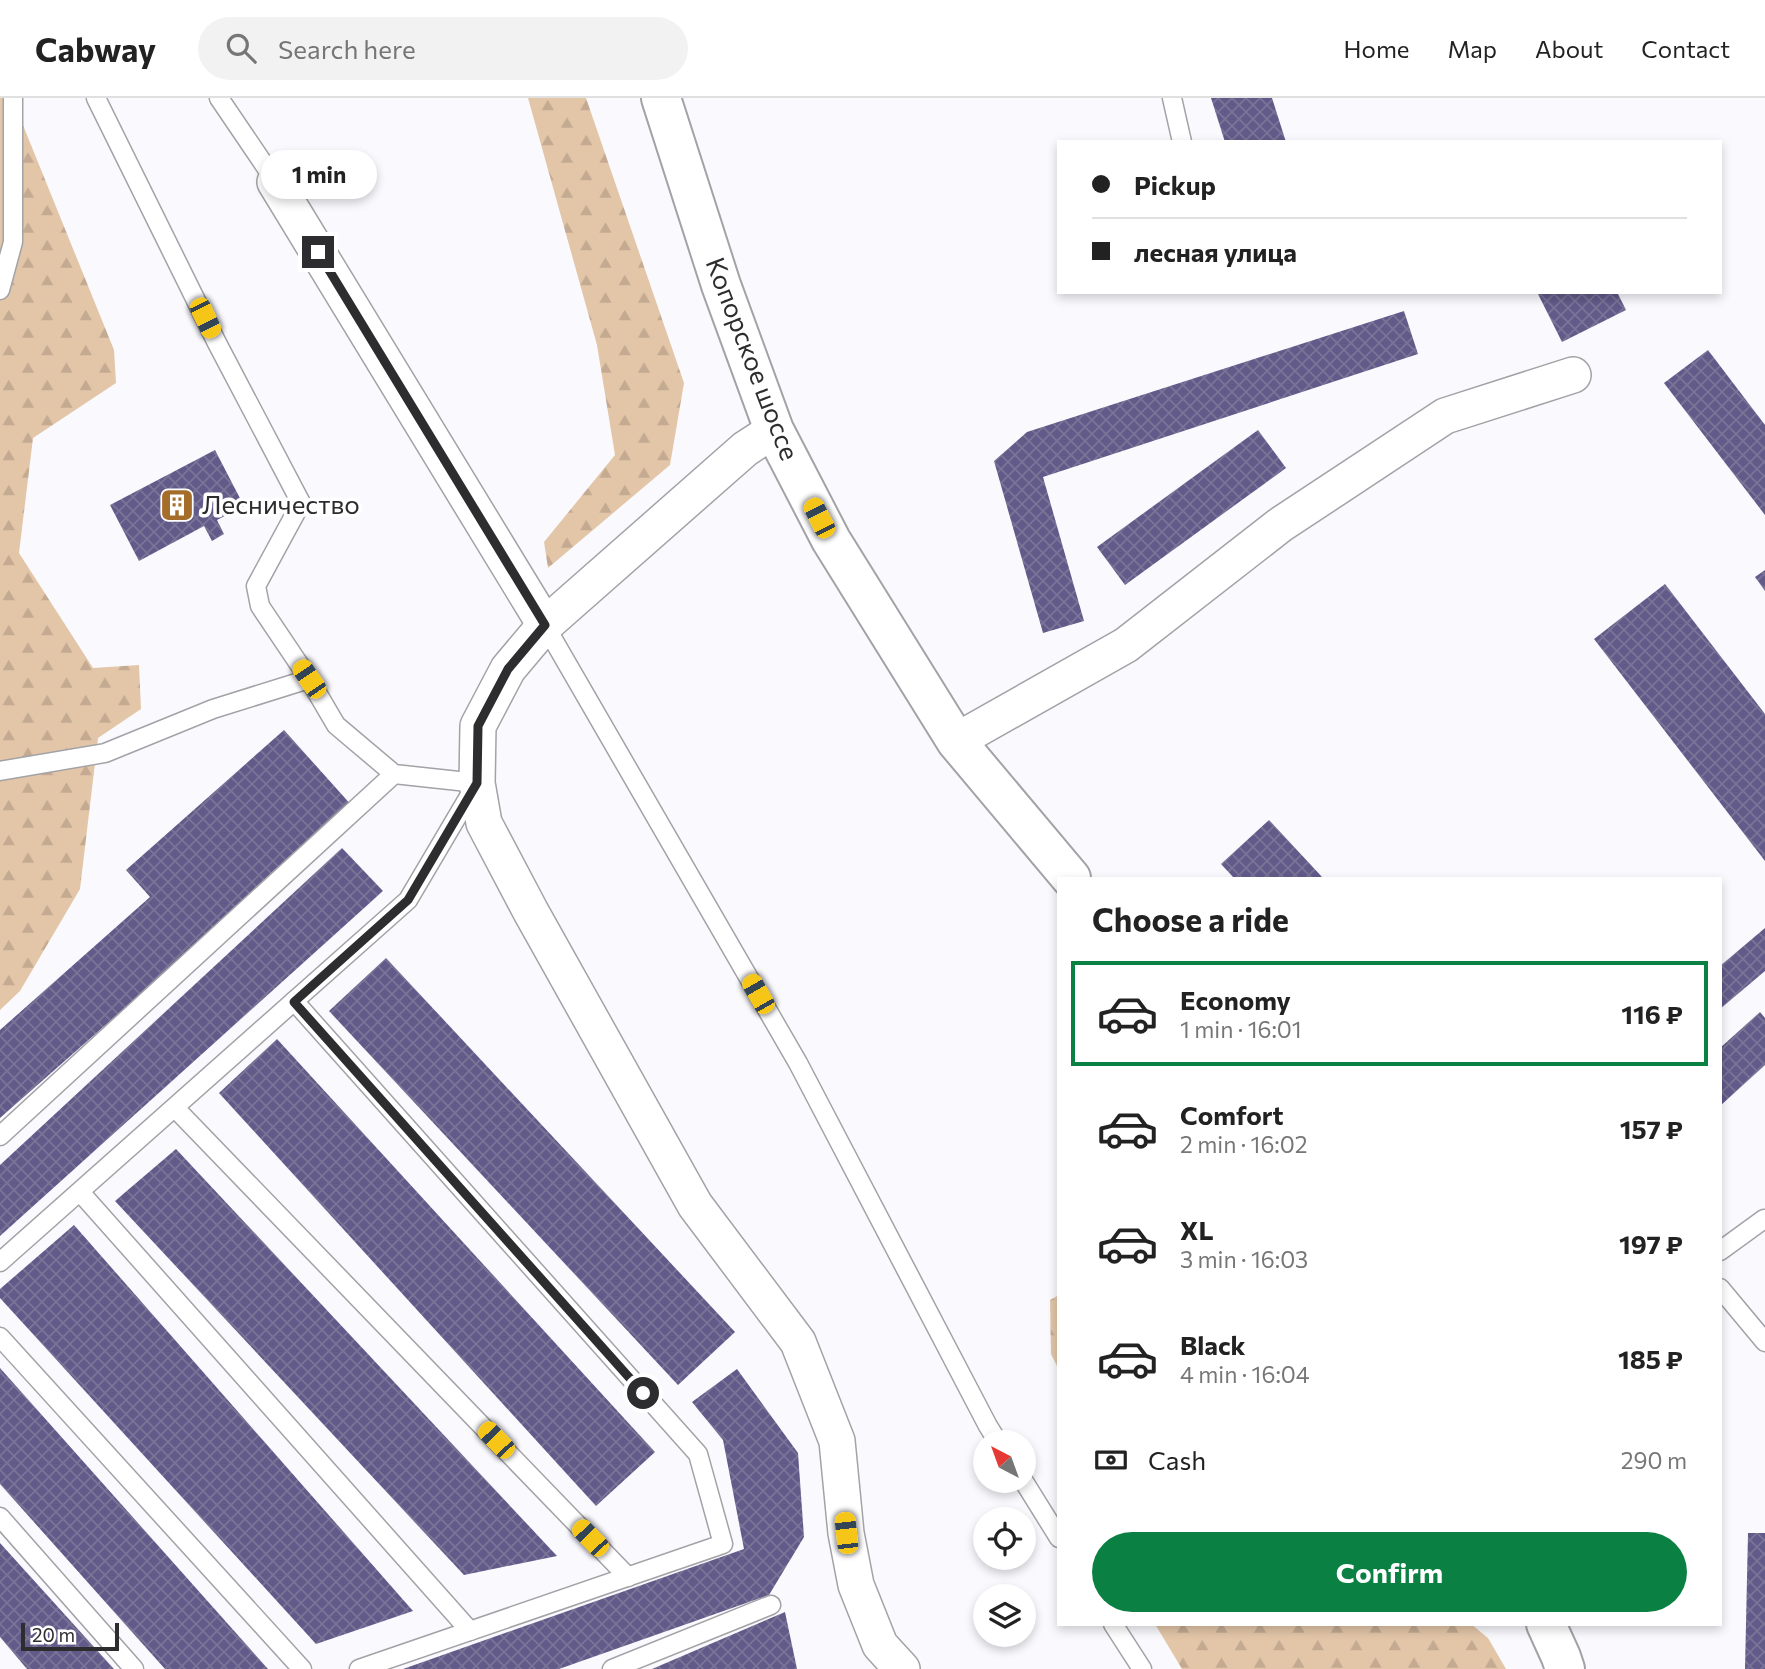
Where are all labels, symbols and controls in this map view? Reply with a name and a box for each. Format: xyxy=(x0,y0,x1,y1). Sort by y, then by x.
search box xyxy=(198,17,688,80)
text: Cabway xyxy=(35,28,156,69)
icon: search xyxy=(222,29,260,67)
text: Search here xyxy=(278,33,416,64)
text: Home xyxy=(1344,34,1410,63)
text: Map xyxy=(1448,34,1497,63)
text: About xyxy=(1535,34,1603,63)
text: Contact xyxy=(1641,34,1730,63)
callout: 1 min xyxy=(260,150,376,200)
text: 1 min xyxy=(292,160,346,188)
text: Pickup xyxy=(1134,169,1216,200)
route end xyxy=(302,236,334,268)
text: лесная улица xyxy=(1134,236,1297,267)
street label: Копорское шоссе xyxy=(700,253,806,464)
car xyxy=(187,295,224,341)
building icon: Лесничество xyxy=(158,486,196,524)
place label: Лесничество xyxy=(202,488,360,519)
car xyxy=(801,495,838,541)
car xyxy=(289,656,330,702)
text: Choose a ride xyxy=(1092,899,1289,939)
car xyxy=(739,971,778,1017)
icon: car xyxy=(1096,982,1159,1045)
text: Economy xyxy=(1180,984,1291,1015)
text: 116 ₽ xyxy=(1621,998,1683,1029)
text: 1 min · 16:01 xyxy=(1180,1015,1302,1043)
icon: car xyxy=(1096,1097,1159,1160)
text: Comfort xyxy=(1180,1099,1283,1130)
text: 157 ₽ xyxy=(1620,1113,1683,1144)
text: 2 min · 16:02 xyxy=(1180,1130,1307,1158)
icon: car xyxy=(1096,1212,1159,1275)
text: XL xyxy=(1180,1214,1214,1245)
text: 197 ₽ xyxy=(1619,1228,1683,1259)
text: 3 min · 16:03 xyxy=(1180,1245,1308,1273)
icon: car xyxy=(1096,1327,1159,1390)
text: Black xyxy=(1180,1329,1246,1360)
text: 185 ₽ xyxy=(1618,1343,1683,1374)
text: 4 min · 16:04 xyxy=(1180,1360,1310,1388)
route start xyxy=(627,1377,659,1409)
car xyxy=(474,1418,519,1462)
north arrow xyxy=(973,1430,1036,1493)
map controls xyxy=(973,1430,1036,1647)
icon: cash xyxy=(1092,1441,1130,1479)
text: Cash xyxy=(1148,1444,1206,1475)
text: 290 m xyxy=(1621,1446,1687,1474)
button: locate xyxy=(973,1507,1036,1570)
car xyxy=(834,1511,859,1555)
car xyxy=(568,1516,613,1560)
button: Confirm xyxy=(1092,1532,1687,1612)
button: layers xyxy=(973,1584,1036,1647)
scale bar xyxy=(21,1620,119,1652)
text: 20 m xyxy=(32,1623,75,1646)

